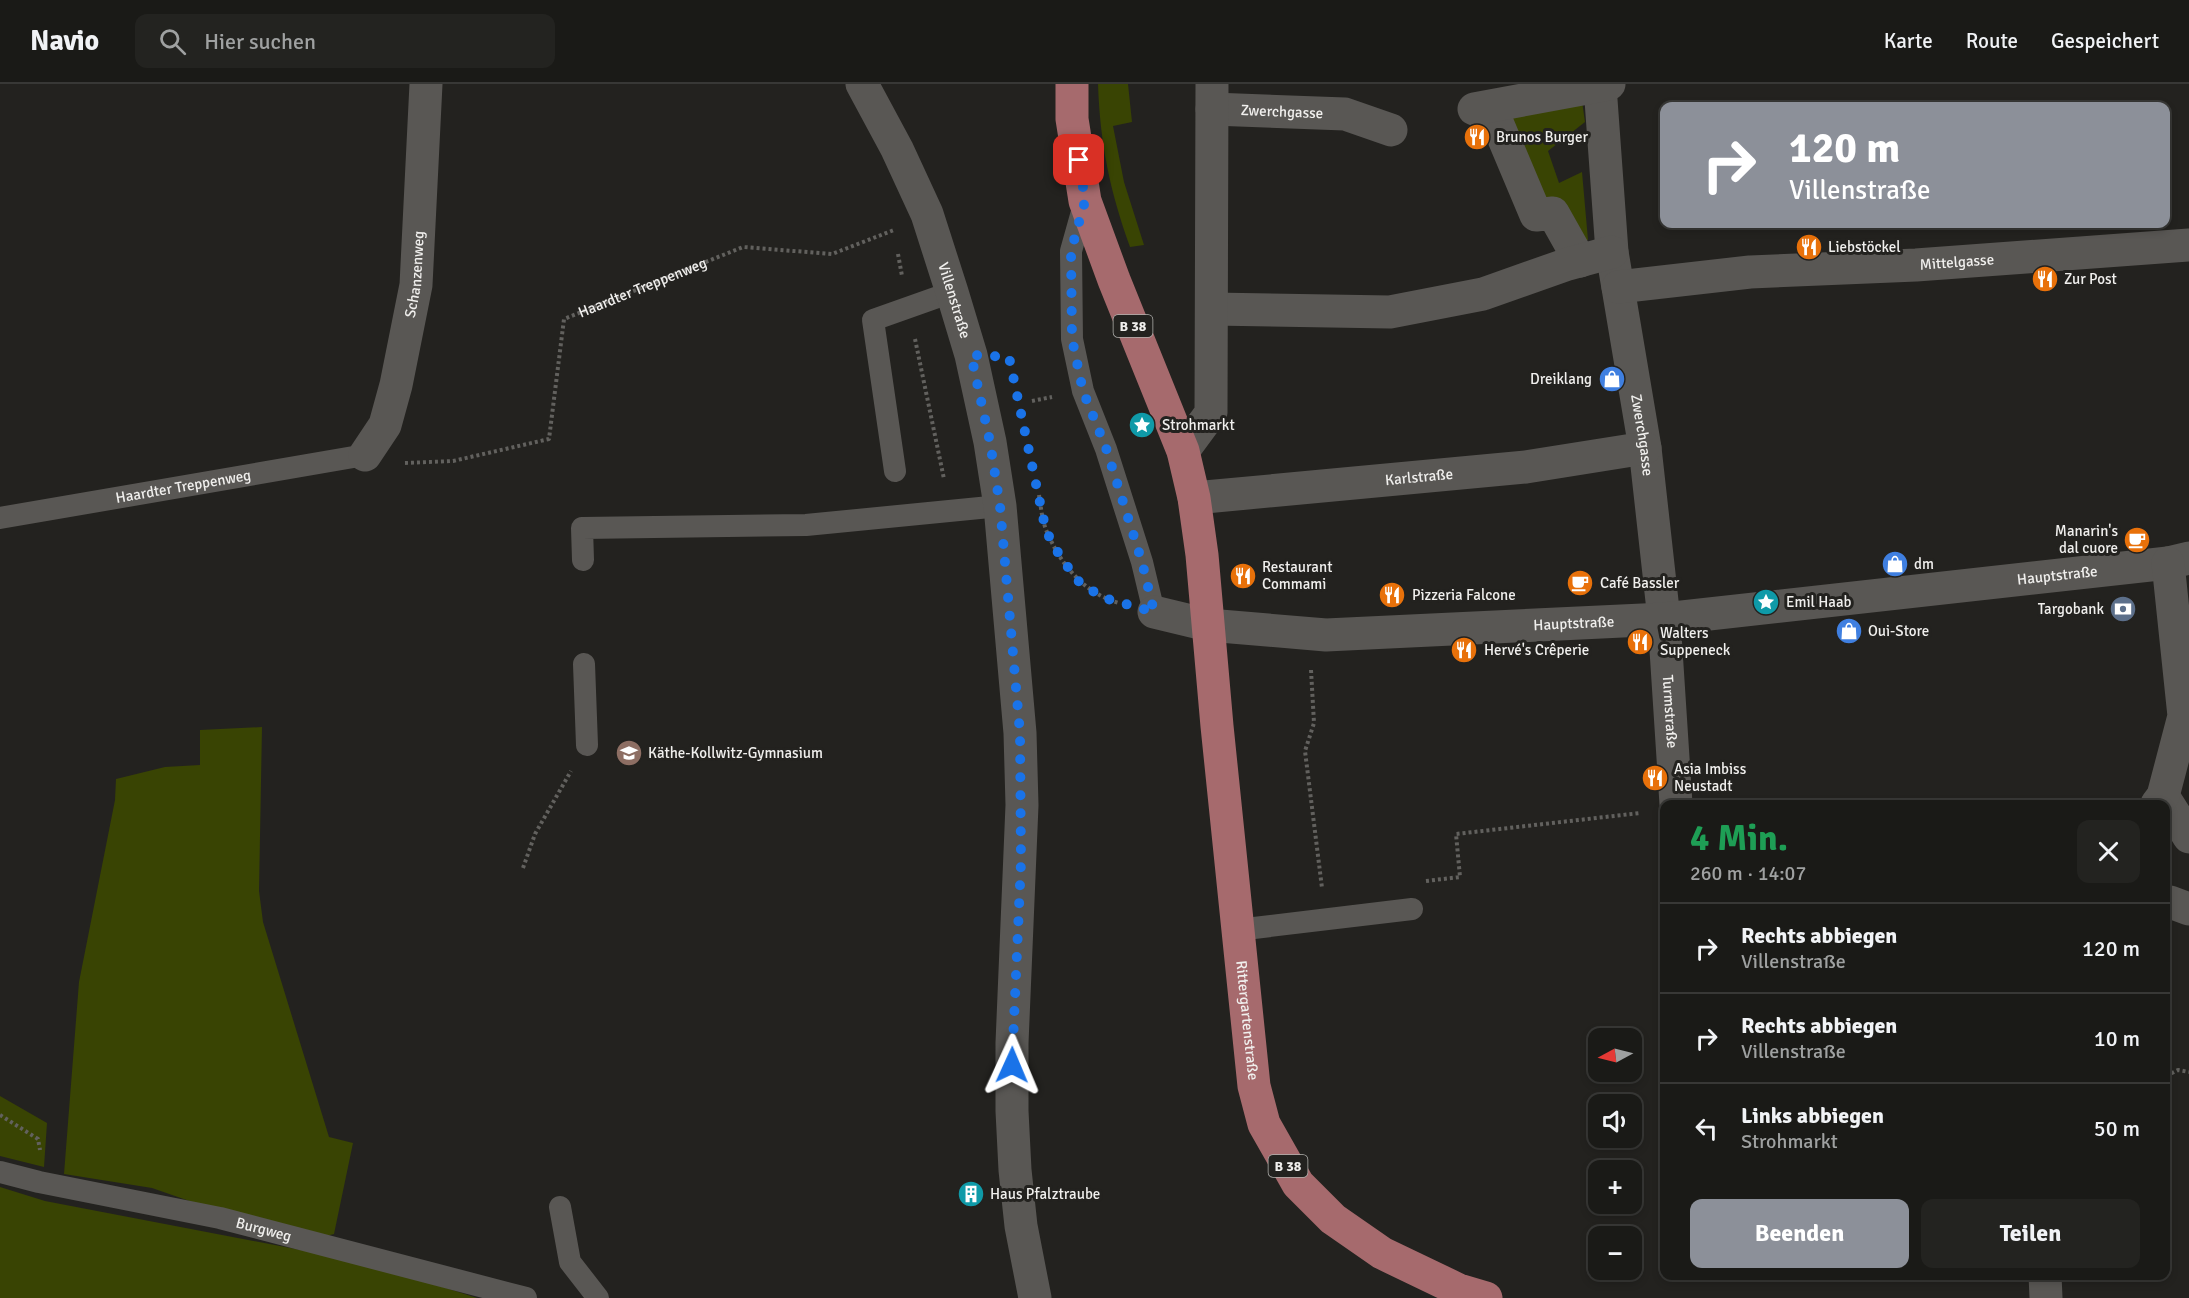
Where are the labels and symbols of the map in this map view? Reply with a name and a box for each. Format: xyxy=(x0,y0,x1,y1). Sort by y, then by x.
street label: Zwerchgasse xyxy=(1240,101,1324,122)
restaurant icon: Brunos Burger xyxy=(1462,122,1492,152)
place label: Brunos Burger xyxy=(1496,128,1589,146)
pin xyxy=(1053,134,1104,185)
street label: Schanzenweg xyxy=(401,230,428,319)
restaurant icon: Liebstöckel xyxy=(1794,232,1824,262)
place label: Liebstöckel xyxy=(1828,238,1901,256)
street label: Mittelgasse xyxy=(1919,250,1995,274)
street label: Haardter Treppenweg xyxy=(575,253,709,321)
street label: Villenstraße xyxy=(934,260,974,341)
restaurant icon: Zur Post xyxy=(2030,264,2060,294)
place label: Zur Post xyxy=(2064,270,2117,288)
road number: B 38 xyxy=(1114,315,1152,337)
shop icon: Dreiklang xyxy=(1597,364,1627,394)
place label: Dreiklang xyxy=(1530,370,1592,388)
street label: Zwerchgasse xyxy=(1627,393,1657,477)
place icon: Strohmarkt xyxy=(1127,410,1157,440)
place label: Strohmarkt xyxy=(1162,416,1235,434)
street label: Karlstraße xyxy=(1384,465,1454,489)
street label: Haardter Treppenweg xyxy=(114,466,252,507)
place label: Manarin's dal cuore xyxy=(2055,522,2118,557)
cafe icon: Manarin's dal cuore xyxy=(2122,525,2152,555)
shop icon: dm xyxy=(1880,549,1910,579)
place label: dm xyxy=(1914,555,1934,573)
place label: Restaurant Commami xyxy=(1262,558,1332,593)
restaurant icon: Restaurant Commami xyxy=(1228,561,1258,591)
street label: Hauptstraße xyxy=(2016,562,2098,589)
cafe icon: Café Bassler xyxy=(1565,568,1595,598)
place label: Café Bassler xyxy=(1600,574,1680,592)
restaurant icon: Pizzeria Falcone xyxy=(1377,580,1407,610)
place label: Pizzeria Falcone xyxy=(1412,586,1516,604)
place icon: Emil Haab xyxy=(1751,587,1781,617)
place label: Emil Haab xyxy=(1786,593,1852,611)
bank icon: Targobank xyxy=(2108,594,2138,624)
place label: Targobank xyxy=(2038,600,2104,618)
street label: Hauptstraße xyxy=(1533,612,1615,634)
shop icon: Oui-Store xyxy=(1834,616,1864,646)
place label: Oui-Store xyxy=(1868,622,1929,640)
place label: Walters Suppeneck xyxy=(1660,624,1731,659)
restaurant icon: Walters Suppeneck xyxy=(1625,627,1655,657)
restaurant icon: Hervé's Crêperie xyxy=(1449,635,1479,665)
place label: Hervé's Crêperie xyxy=(1484,641,1589,659)
street label: Turmstraße xyxy=(1659,674,1681,749)
school or university icon: Käthe-Kollwitz-Gymnasium xyxy=(614,738,644,768)
place label: Käthe-Kollwitz-Gymnasium xyxy=(648,744,823,762)
place label: Asia Imbiss Neustadt xyxy=(1674,760,1747,795)
restaurant icon: Asia Imbiss Neustadt xyxy=(1640,763,1670,793)
street label: Rittergartenstraße xyxy=(1232,960,1262,1081)
north arrow xyxy=(1588,1028,1642,1082)
position arrow xyxy=(980,1033,1044,1097)
road number: B 38 xyxy=(1268,1155,1308,1177)
building icon: Haus Pfalztraube xyxy=(956,1179,986,1209)
place label: Haus Pfalztraube xyxy=(990,1185,1100,1203)
street label: Burgweg xyxy=(234,1214,293,1245)

